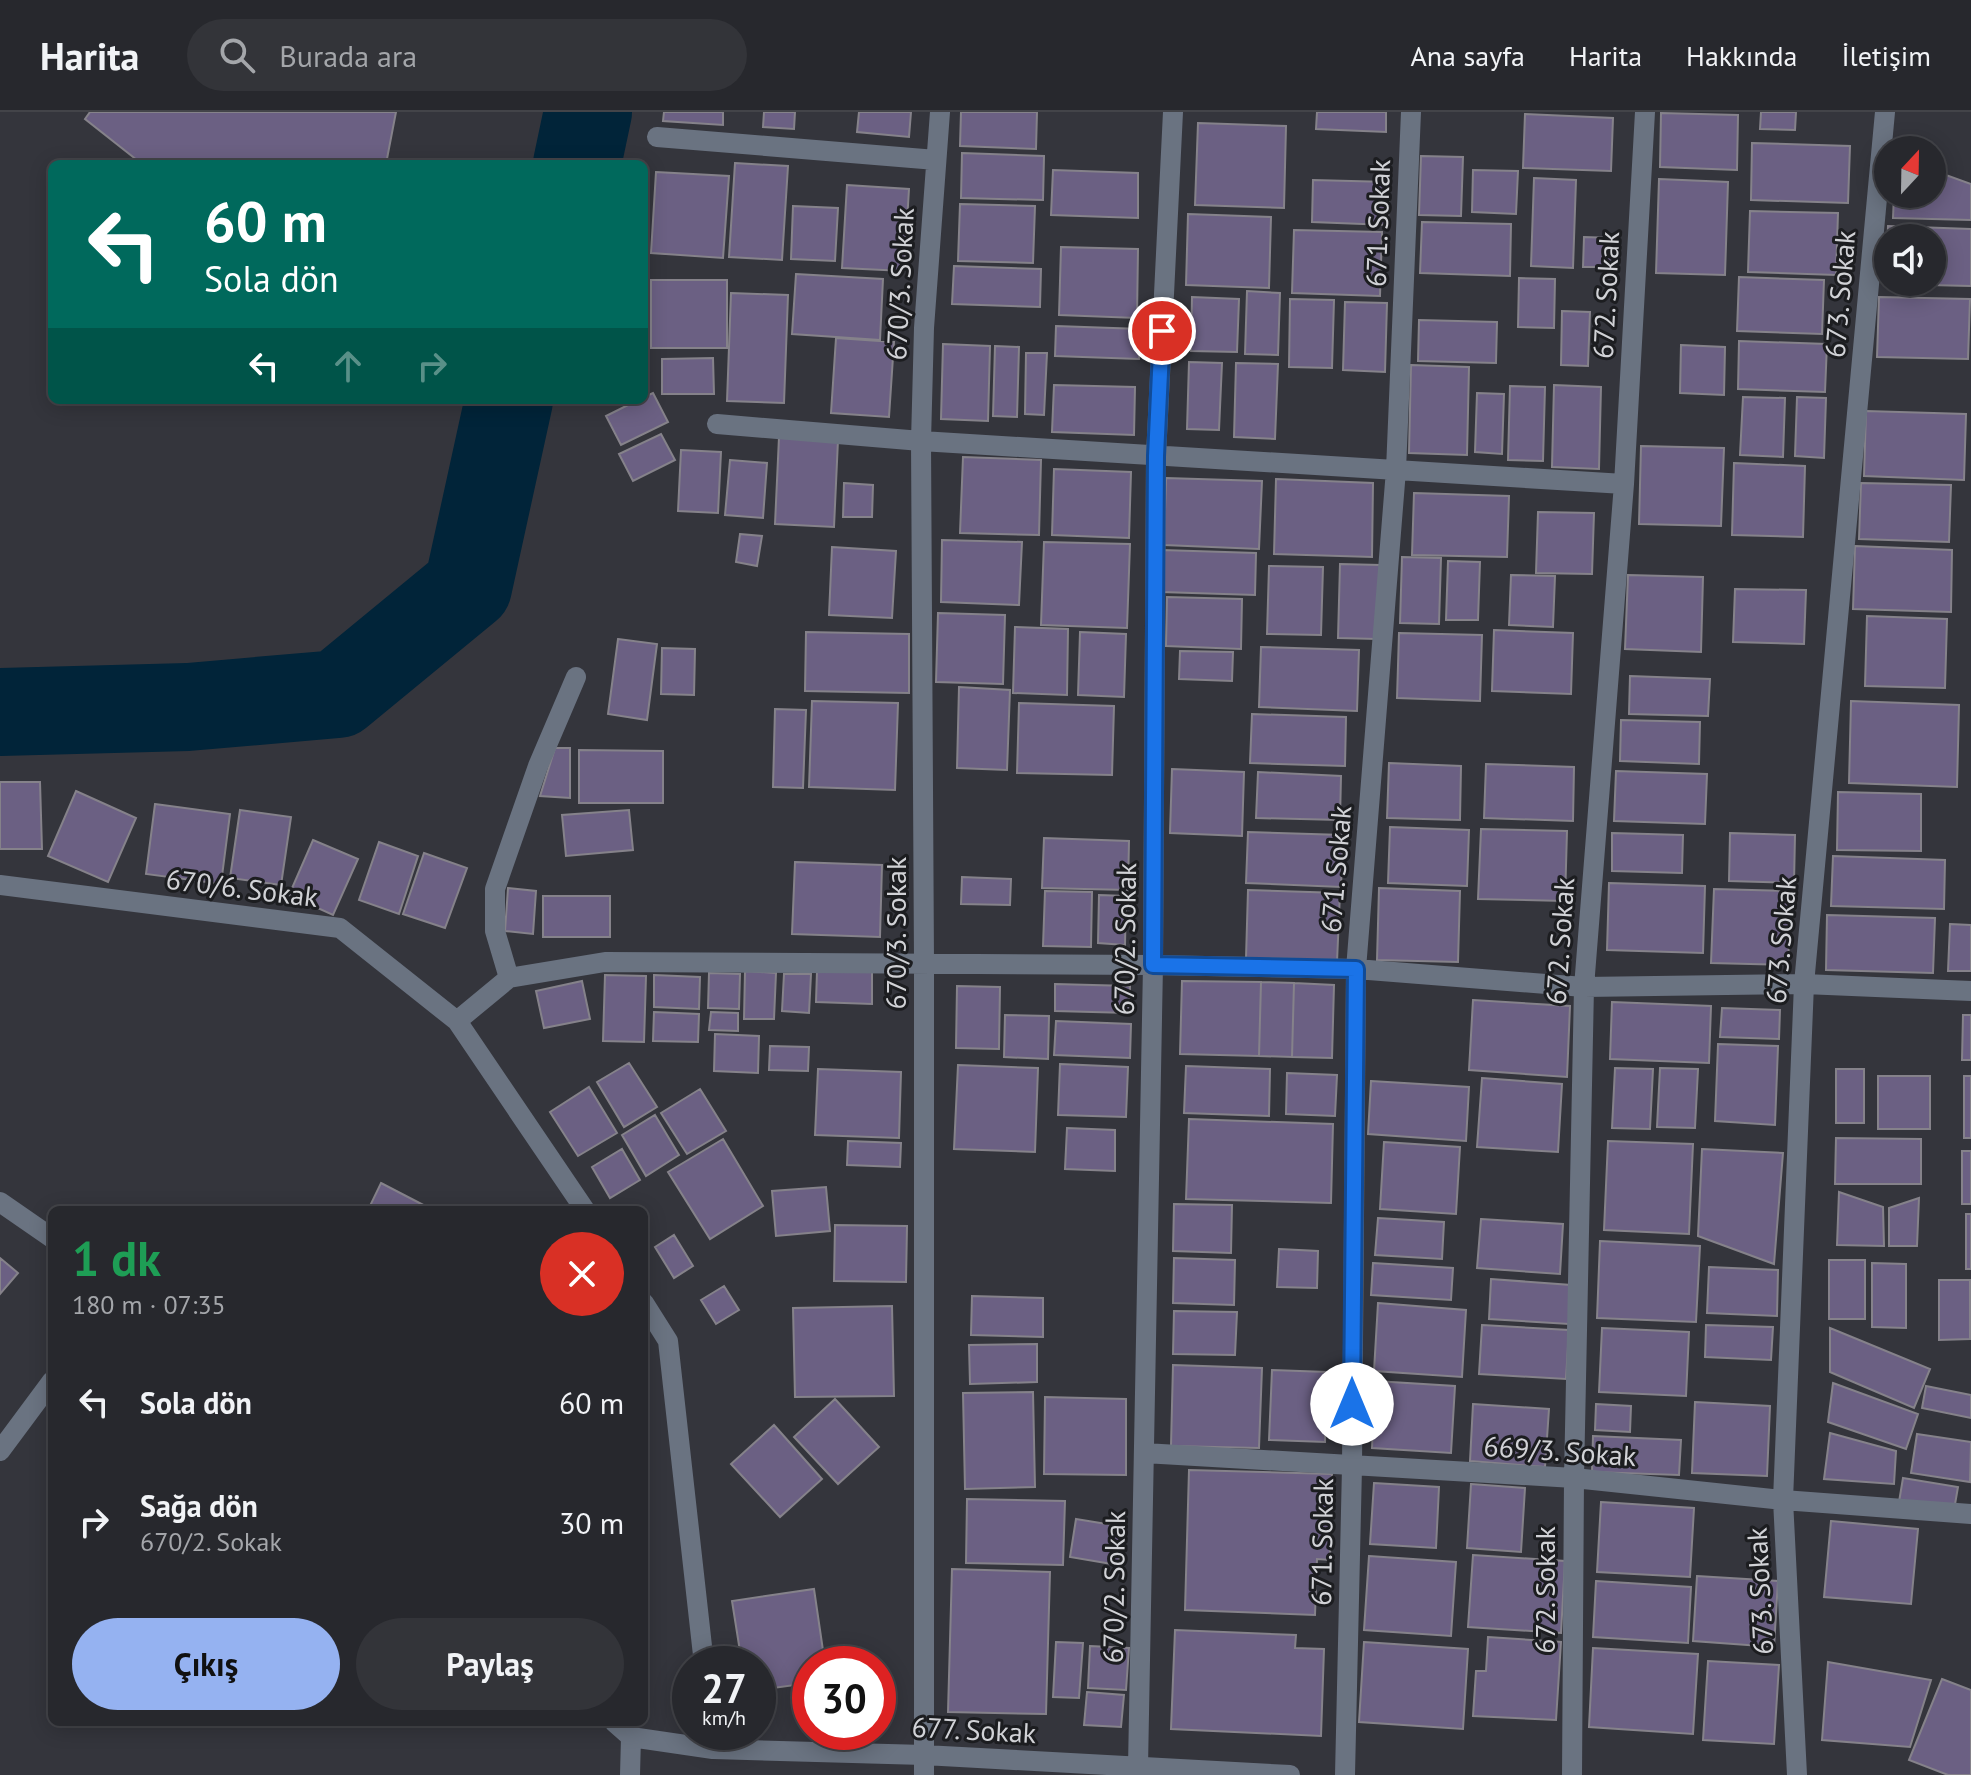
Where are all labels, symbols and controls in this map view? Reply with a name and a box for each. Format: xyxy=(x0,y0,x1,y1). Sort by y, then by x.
search box xyxy=(187,19,747,91)
text: Harita xyxy=(40,31,139,80)
icon: search xyxy=(215,33,259,77)
text: Burada ara xyxy=(279,36,417,75)
text: Ana sayfa xyxy=(1410,37,1525,74)
text: Harita xyxy=(1569,37,1642,74)
text: Hakkında xyxy=(1686,37,1797,74)
text: İletişim xyxy=(1841,37,1931,74)
north arrow xyxy=(1874,136,1946,208)
map controls xyxy=(1874,136,1946,296)
street label: 671. Sokak xyxy=(1357,158,1398,287)
text: 60 m xyxy=(204,185,327,257)
icon: left xyxy=(72,192,176,296)
street label: 670/3. Sokak xyxy=(877,206,922,361)
button: sound xyxy=(1874,224,1946,296)
street label: 673. Sokak xyxy=(1816,228,1864,359)
street label: 672. Sokak xyxy=(1584,230,1627,360)
text: Sola dön xyxy=(204,255,339,302)
pin xyxy=(1128,297,1196,365)
icon: arrive xyxy=(1140,309,1184,353)
icon: left xyxy=(242,344,286,388)
icon: ahead xyxy=(326,344,370,388)
icon: right xyxy=(410,344,454,388)
street label: 671. Sokak xyxy=(1312,803,1360,934)
street label: 670/3. Sokak xyxy=(877,856,914,1009)
street label: 670/6. Sokak xyxy=(164,860,321,915)
street label: 670/2. Sokak xyxy=(1105,862,1144,1016)
street label: 673. Sokak xyxy=(1757,874,1805,1005)
street label: 672. Sokak xyxy=(1537,875,1582,1006)
text: 1 dk xyxy=(72,1227,161,1289)
button: close xyxy=(540,1232,624,1316)
text: 180 m · 07:35 xyxy=(72,1288,226,1321)
position arrow xyxy=(1310,1362,1394,1446)
icon: left xyxy=(72,1380,116,1424)
text: Sola dön xyxy=(140,1383,252,1422)
text: 60 m xyxy=(559,1383,624,1422)
street label: 669/3. Sokak xyxy=(1483,1427,1638,1474)
street label: 671. Sokak xyxy=(1302,1477,1341,1606)
text: Sağa dön xyxy=(140,1486,258,1525)
icon: right xyxy=(72,1500,116,1544)
text: 30 m xyxy=(559,1503,624,1542)
street label: 670/2. Sokak xyxy=(1094,1510,1133,1664)
text: 670/2. Sokak xyxy=(140,1525,282,1558)
street label: 672. Sokak xyxy=(1526,1526,1563,1654)
street label: 673. Sokak xyxy=(1738,1526,1781,1656)
button: Çıkış xyxy=(72,1618,340,1710)
button: Paylaş xyxy=(356,1618,624,1710)
speed limit sign: 30 xyxy=(792,1646,896,1750)
text: 27 xyxy=(701,1662,747,1714)
text: km/h xyxy=(702,1705,746,1731)
street label: 677. Sokak xyxy=(911,1708,1038,1751)

